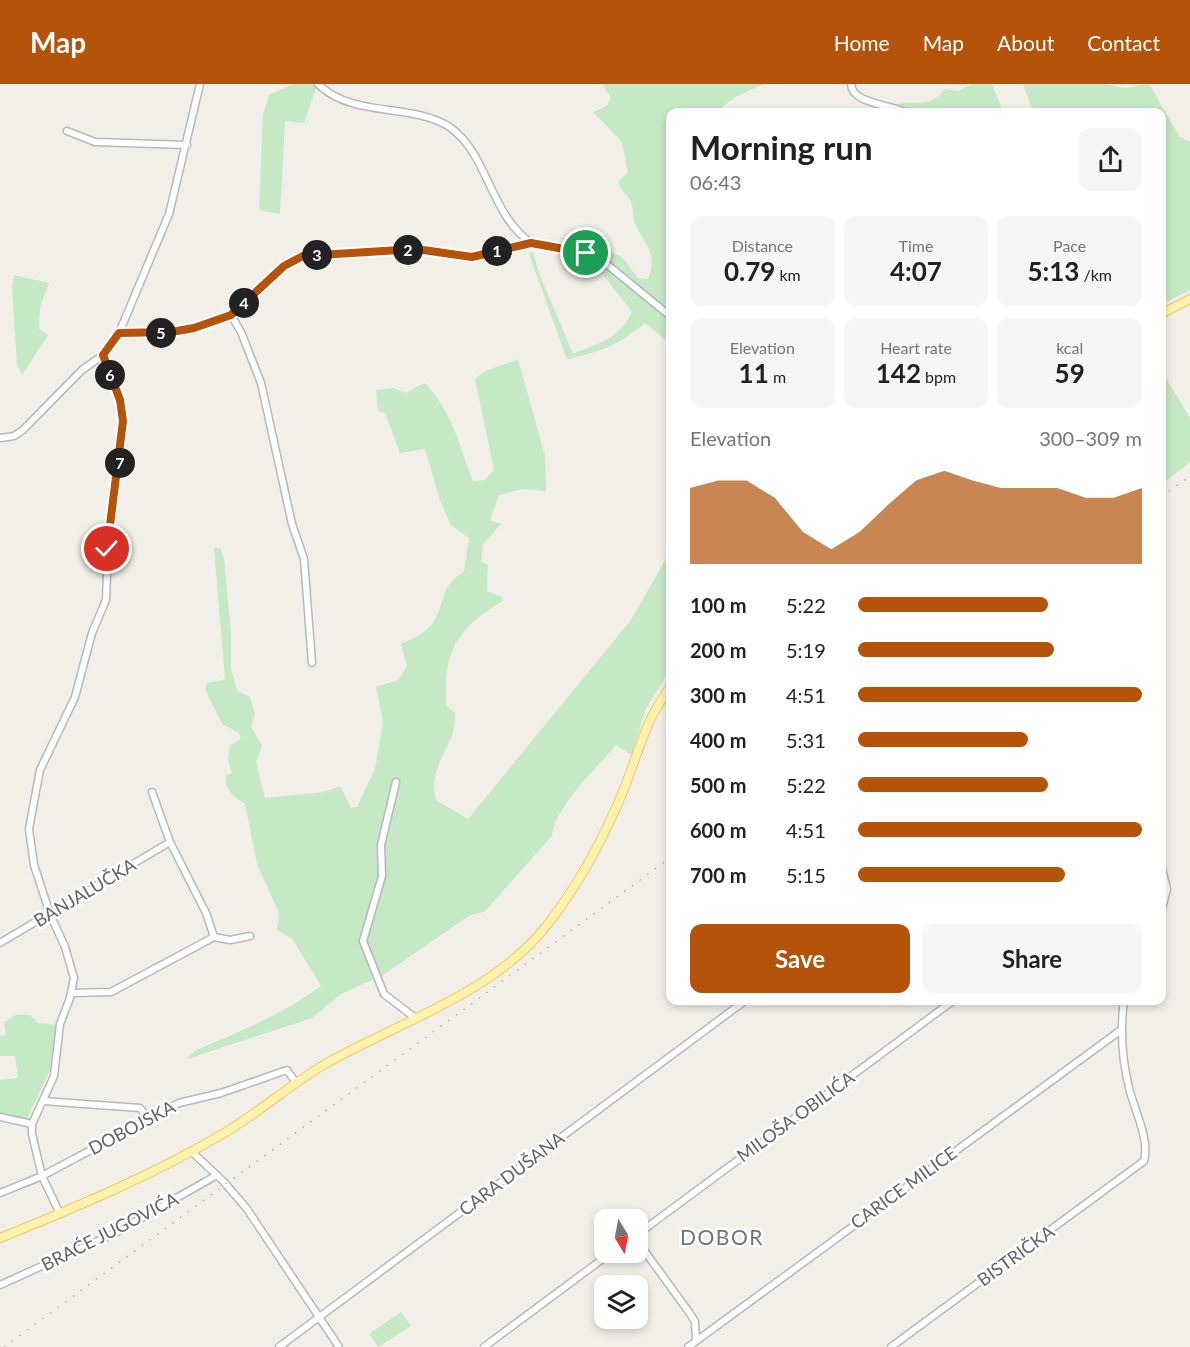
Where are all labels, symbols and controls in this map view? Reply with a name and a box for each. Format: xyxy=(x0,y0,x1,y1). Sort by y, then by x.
text: Map xyxy=(30,25,86,59)
text: Home xyxy=(834,30,890,55)
text: Map xyxy=(923,30,964,55)
text: About xyxy=(997,30,1054,55)
text: Contact xyxy=(1087,30,1160,55)
text: Morning run xyxy=(690,127,873,167)
button: share xyxy=(1079,128,1142,191)
text: 06:43 xyxy=(690,170,741,194)
pin xyxy=(560,227,611,278)
pin: 2 xyxy=(393,235,423,265)
pin: 1 xyxy=(482,236,512,266)
icon: arrive xyxy=(569,236,602,269)
text: Distance xyxy=(732,236,793,255)
text: Time xyxy=(899,236,933,255)
text: Pace xyxy=(1053,236,1086,255)
pin: 3 xyxy=(302,240,332,270)
text: 2 xyxy=(403,240,413,259)
text: 1 xyxy=(492,241,502,260)
text: 3 xyxy=(312,245,322,264)
text: 0.79 xyxy=(724,255,775,287)
text: 4:07 xyxy=(890,255,942,287)
text: 5:13 xyxy=(1027,255,1079,287)
text: km xyxy=(775,265,801,284)
text: /km xyxy=(1079,265,1112,284)
pin: 4 xyxy=(229,288,259,318)
text: 4 xyxy=(239,293,249,312)
pin: 5 xyxy=(146,318,176,348)
text: 5 xyxy=(156,323,166,342)
text: Elevation xyxy=(730,338,795,357)
text: Heart rate xyxy=(880,338,952,357)
text: kcal xyxy=(1056,338,1083,357)
text: 11 xyxy=(739,357,769,389)
text: 142 xyxy=(876,357,921,389)
text: 59 xyxy=(1055,357,1085,389)
pin: 6 xyxy=(95,360,125,390)
text: 6 xyxy=(105,365,115,384)
text: m xyxy=(769,367,786,386)
text: bpm xyxy=(921,367,956,386)
text: Elevation xyxy=(690,426,771,450)
text: 300–309 m xyxy=(1039,426,1142,450)
pin: 7 xyxy=(105,448,135,478)
text: 7 xyxy=(115,453,125,472)
pin xyxy=(81,523,132,574)
icon: check xyxy=(90,532,123,565)
text: 100 m xyxy=(690,593,746,617)
text: 5:22 xyxy=(786,593,826,617)
text: 200 m xyxy=(690,638,746,662)
text: 5:19 xyxy=(786,638,826,662)
text: 300 m xyxy=(690,683,746,707)
text: 4:51 xyxy=(786,683,826,707)
text: 400 m xyxy=(690,728,746,752)
text: 5:31 xyxy=(786,728,826,752)
text: 500 m xyxy=(690,773,746,797)
text: 5:22 xyxy=(786,773,826,797)
text: 600 m xyxy=(690,818,746,842)
text: 4:51 xyxy=(786,818,826,842)
street label: BANJALUČKA xyxy=(29,853,140,931)
text: 700 m xyxy=(690,863,746,887)
text: 5:15 xyxy=(786,863,826,887)
button: Save xyxy=(690,924,910,993)
button: Share xyxy=(922,924,1142,993)
street label: MILOŠA OBILIĆA xyxy=(732,1066,859,1166)
street label: DOBOJSKA xyxy=(84,1095,179,1159)
street label: CARA DUŠANA xyxy=(454,1126,569,1220)
street label: CARICE MILICE xyxy=(846,1141,961,1233)
street label: BRAĆE JUGOVIĆA xyxy=(37,1187,182,1275)
north arrow xyxy=(594,1209,648,1263)
map controls xyxy=(594,1209,648,1329)
street label: BISTRIČKA xyxy=(973,1220,1059,1290)
district label: DOBOR xyxy=(680,1224,764,1249)
button: layers xyxy=(594,1275,648,1329)

